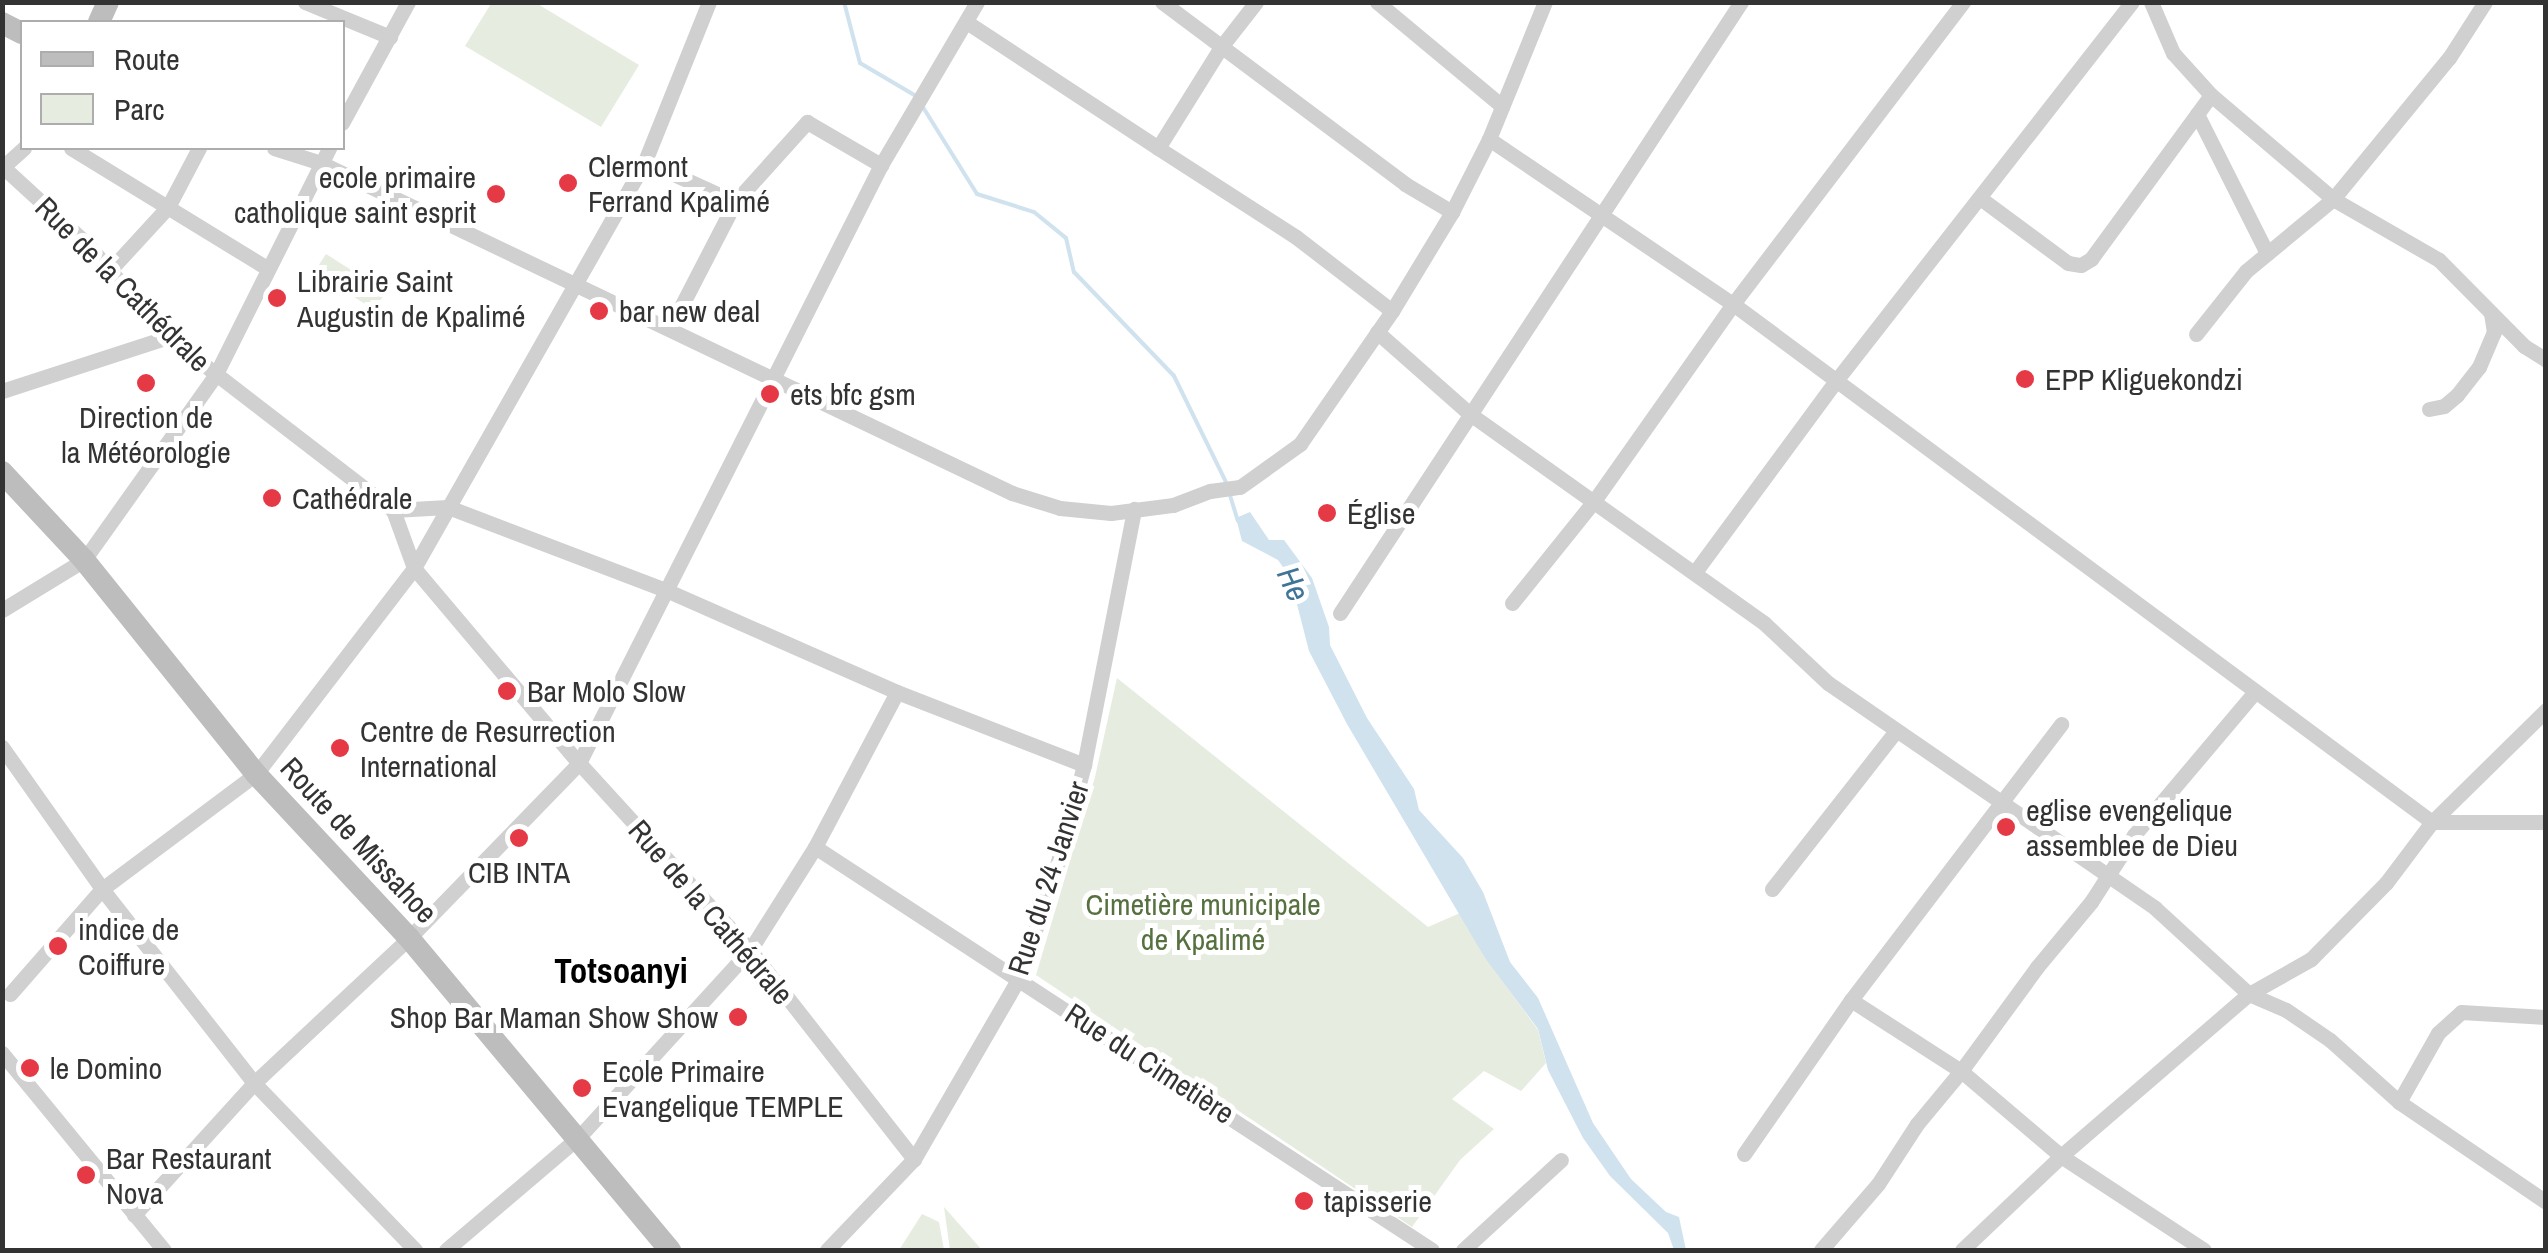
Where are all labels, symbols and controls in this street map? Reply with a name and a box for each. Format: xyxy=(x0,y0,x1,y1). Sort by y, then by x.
legend xyxy=(20,20,345,150)
text: Route xyxy=(114,39,180,79)
text: Parc xyxy=(114,89,165,129)
place label: Clermont Ferrand Kpalimé xyxy=(588,148,770,218)
place label: ecole primaire catholique saint esprit xyxy=(234,159,476,230)
marker: Clermont Ferrand Kpalimé xyxy=(557,172,579,194)
marker: ecole primaire catholique saint esprit xyxy=(485,183,507,205)
street label: Rue de la Cathédrale xyxy=(28,189,218,379)
place label: Librairie Saint Augustin de Kpalimé xyxy=(297,263,525,334)
marker: Librairie Saint Augustin de Kpalimé xyxy=(266,287,288,309)
place label: bar new deal xyxy=(619,293,760,329)
marker: bar new deal xyxy=(588,300,610,322)
place label: EPP Kliguekondzi xyxy=(2045,361,2243,397)
marker: EPP Kliguekondzi xyxy=(2014,368,2036,390)
marker: Direction de la Météorologie xyxy=(135,372,157,394)
place label: ets bfc gsm xyxy=(790,376,916,412)
marker: ets bfc gsm xyxy=(759,383,781,405)
place label: Direction de la Météorologie xyxy=(61,399,231,470)
place label: Cathédrale xyxy=(292,480,412,516)
marker: Cathédrale xyxy=(261,487,283,509)
place label: Église xyxy=(1347,495,1415,531)
marker: Église xyxy=(1316,502,1338,524)
water label: He xyxy=(1269,561,1317,607)
place label: Bar Molo Slow xyxy=(527,673,686,709)
marker: Bar Molo Slow xyxy=(496,680,518,702)
place label: Centre de Resurrection International xyxy=(360,713,616,784)
marker: Centre de Resurrection International xyxy=(329,737,351,759)
street label: Route de Missahoe xyxy=(273,750,445,930)
street label: Rue du 24 Janvier xyxy=(1000,777,1096,979)
place label: eglise evengelique assemblee de Dieu xyxy=(2026,792,2238,862)
street label: Rue de la Cathédrale xyxy=(621,812,801,1012)
marker: eglise evengelique assemblee de Dieu xyxy=(1995,816,2017,838)
marker: CIB INTA xyxy=(508,827,530,849)
place label: CIB INTA xyxy=(468,854,570,890)
park label: Cimetière municipale de Kpalimé xyxy=(1085,886,1321,956)
place label: indice de Coiffure xyxy=(78,911,179,982)
marker: indice de Coiffure xyxy=(47,935,69,957)
district label: Totsoanyi xyxy=(554,950,688,992)
street label: Rue du Cimetière xyxy=(1059,995,1241,1131)
place label: Shop Bar Maman Show Show xyxy=(390,999,718,1035)
marker: Shop Bar Maman Show Show xyxy=(727,1006,749,1028)
place label: le Domino xyxy=(50,1050,162,1086)
place label: Ecole Primaire Evangelique TEMPLE xyxy=(602,1053,844,1124)
marker: le Domino xyxy=(19,1057,41,1079)
marker: Ecole Primaire Evangelique TEMPLE xyxy=(571,1077,593,1099)
place label: Bar Restaurant Nova xyxy=(106,1140,271,1210)
marker: Bar Restaurant Nova xyxy=(75,1164,97,1186)
place label: tapisserie xyxy=(1324,1183,1432,1219)
marker: tapisserie xyxy=(1293,1190,1315,1212)

